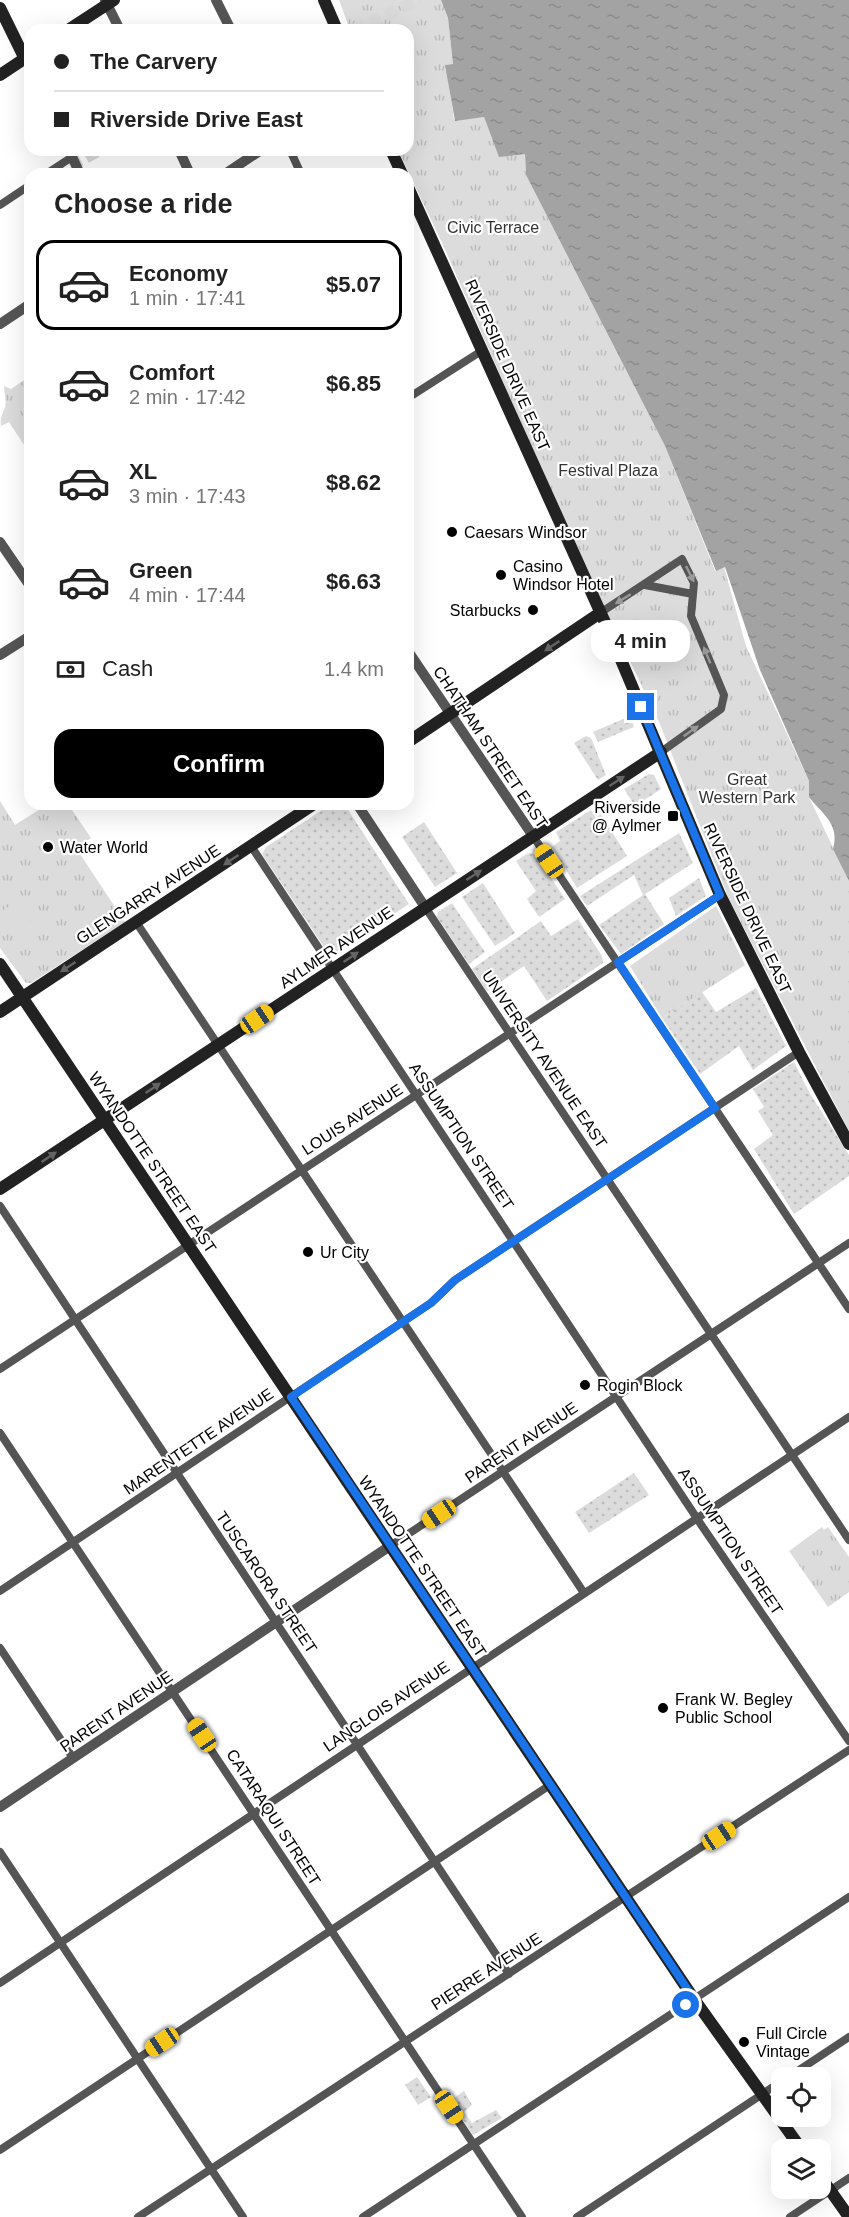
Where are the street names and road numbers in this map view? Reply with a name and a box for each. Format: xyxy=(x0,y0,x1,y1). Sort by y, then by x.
street label: RIVERSIDE DRIVE EAST xyxy=(462,277,553,454)
street label: CHATHAM STREET EAST xyxy=(430,663,551,832)
street label: RIVERSIDE DRIVE EAST xyxy=(701,820,795,996)
street label: GLENGARRY AVENUE xyxy=(73,842,223,947)
street label: AYLMER AVENUE xyxy=(276,903,396,992)
street label: UNIVERSITY AVENUE EAST xyxy=(479,967,611,1151)
street label: ASSUMPTION STREET xyxy=(406,1060,517,1213)
street label: WYANDOTTE STREET EAST xyxy=(86,1069,220,1256)
street label: LOUIS AVENUE xyxy=(299,1081,406,1158)
street label: MARENTETTE AVENUE xyxy=(120,1385,276,1498)
street label: PARENT AVENUE xyxy=(462,1399,581,1486)
street label: ASSUMPTION STREET xyxy=(675,1465,786,1618)
street label: WYANDOTTE STREET EAST xyxy=(356,1473,490,1660)
street label: TUSCARORA STREET xyxy=(213,1508,320,1656)
street label: LANGLOIS AVENUE xyxy=(320,1658,452,1755)
street label: PARENT AVENUE xyxy=(57,1668,176,1755)
street label: CATARAQUI STREET xyxy=(223,1746,324,1889)
street label: PIERRE AVENUE xyxy=(428,1930,544,2013)

